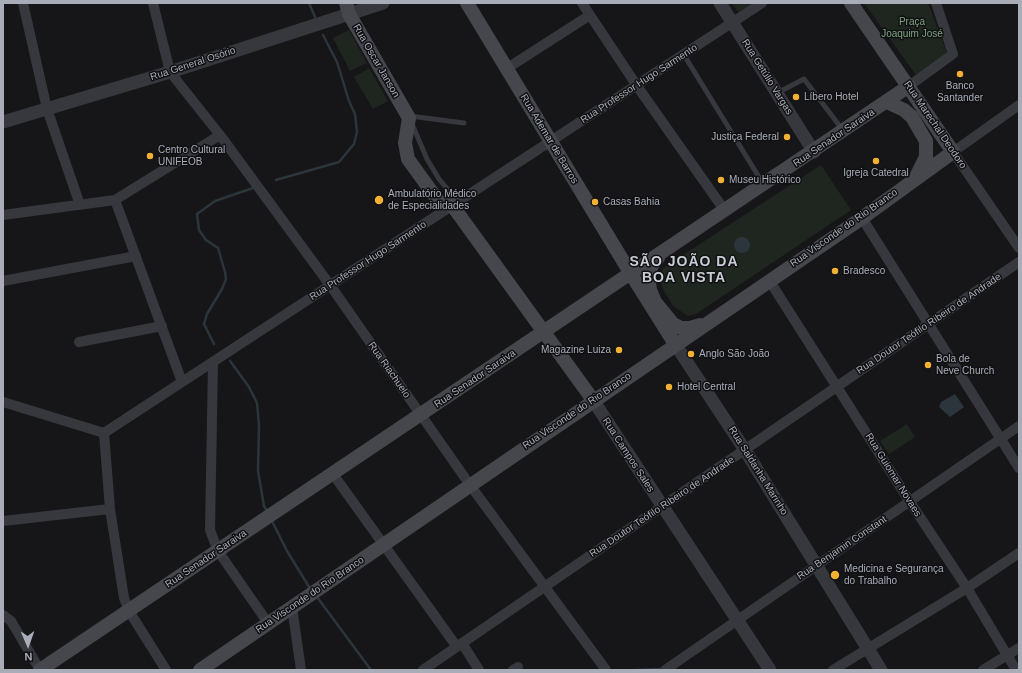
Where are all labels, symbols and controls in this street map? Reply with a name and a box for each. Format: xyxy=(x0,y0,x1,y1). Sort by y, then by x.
park label: Praça Joaquim José xyxy=(881,16,943,40)
street label: Rua Oscar Janson xyxy=(350,22,402,100)
street label: Rua Getúlio Vargas xyxy=(739,37,795,117)
street label: Rua Professor Hugo Sarmento xyxy=(578,42,700,126)
street label: Rua General Osório xyxy=(149,45,237,83)
marker: Banco Santander xyxy=(955,69,965,79)
street label: Rua Marechal Deodoro xyxy=(901,79,969,171)
place label: Banco Santander xyxy=(937,80,983,104)
place label: Líbero Hotel xyxy=(804,91,858,103)
street label: Rua Ademar de Barros xyxy=(518,92,580,186)
marker: Líbero Hotel xyxy=(791,92,801,102)
street label: Rua Senador Saraiva xyxy=(791,106,877,170)
place label: Justiça Federal xyxy=(711,131,779,143)
marker: Justiça Federal xyxy=(782,132,792,142)
place label: Centro Cultural UNIFEOB xyxy=(158,144,225,168)
marker: Centro Cultural UNIFEOB xyxy=(145,151,155,161)
marker: Igreja Catedral xyxy=(871,156,881,166)
place label: Igreja Catedral xyxy=(843,167,909,179)
place label: Museu Histórico xyxy=(729,174,801,186)
marker: Museu Histórico xyxy=(716,175,726,185)
street label: Rua Visconde do Rio Branco xyxy=(788,186,900,270)
place label: Ambulatório Médico de Especialidades xyxy=(388,188,476,212)
marker: Ambulatório Médico de Especialidades xyxy=(373,194,385,206)
place label: Casas Bahia xyxy=(603,196,660,208)
marker: Casas Bahia xyxy=(590,197,600,207)
street label: Rua Professor Hugo Sarmento xyxy=(307,219,429,303)
district label: SÃO JOÃO DA BOA VISTA xyxy=(629,254,739,286)
place label: Bradesco xyxy=(843,265,885,277)
marker: Bradesco xyxy=(830,266,840,276)
street label: Rua Doutor Teófilo Ribeiro de Andrade xyxy=(854,271,1004,377)
street label: Rua Riachuelo xyxy=(365,340,413,400)
place label: Magazine Luiza xyxy=(541,344,611,356)
marker: Magazine Luiza xyxy=(614,345,624,355)
street label: Rua Senador Saraiva xyxy=(432,347,518,411)
place label: Anglo São João xyxy=(699,348,770,360)
marker: Anglo São João xyxy=(686,349,696,359)
place label: Bola de Neve Church xyxy=(936,353,994,376)
marker: Bola de Neve Church xyxy=(923,360,933,370)
street label: Rua Visconde do Rio Branco xyxy=(520,370,634,452)
place label: Hotel Central xyxy=(677,381,735,393)
marker: Hotel Central xyxy=(664,382,674,392)
street label: Rua Campos Sales xyxy=(600,416,656,494)
street label: Rua Saldanha Marinho xyxy=(726,424,790,518)
street label: Rua Guiomar Novaes xyxy=(862,431,924,519)
street label: Rua Doutor Teófilo Ribeiro de Andrade xyxy=(587,454,737,560)
street label: Rua Benjamin Constant xyxy=(795,513,889,583)
street label: Rua Senador Saraiva xyxy=(163,527,249,591)
street label: Rua Visconde do Rio Branco xyxy=(253,554,367,636)
place label: Medicina e Segurança do Trabalho xyxy=(844,563,944,586)
marker: Medicina e Segurança do Trabalho xyxy=(829,569,841,581)
north arrow xyxy=(8,625,48,665)
text: N xyxy=(24,651,33,663)

